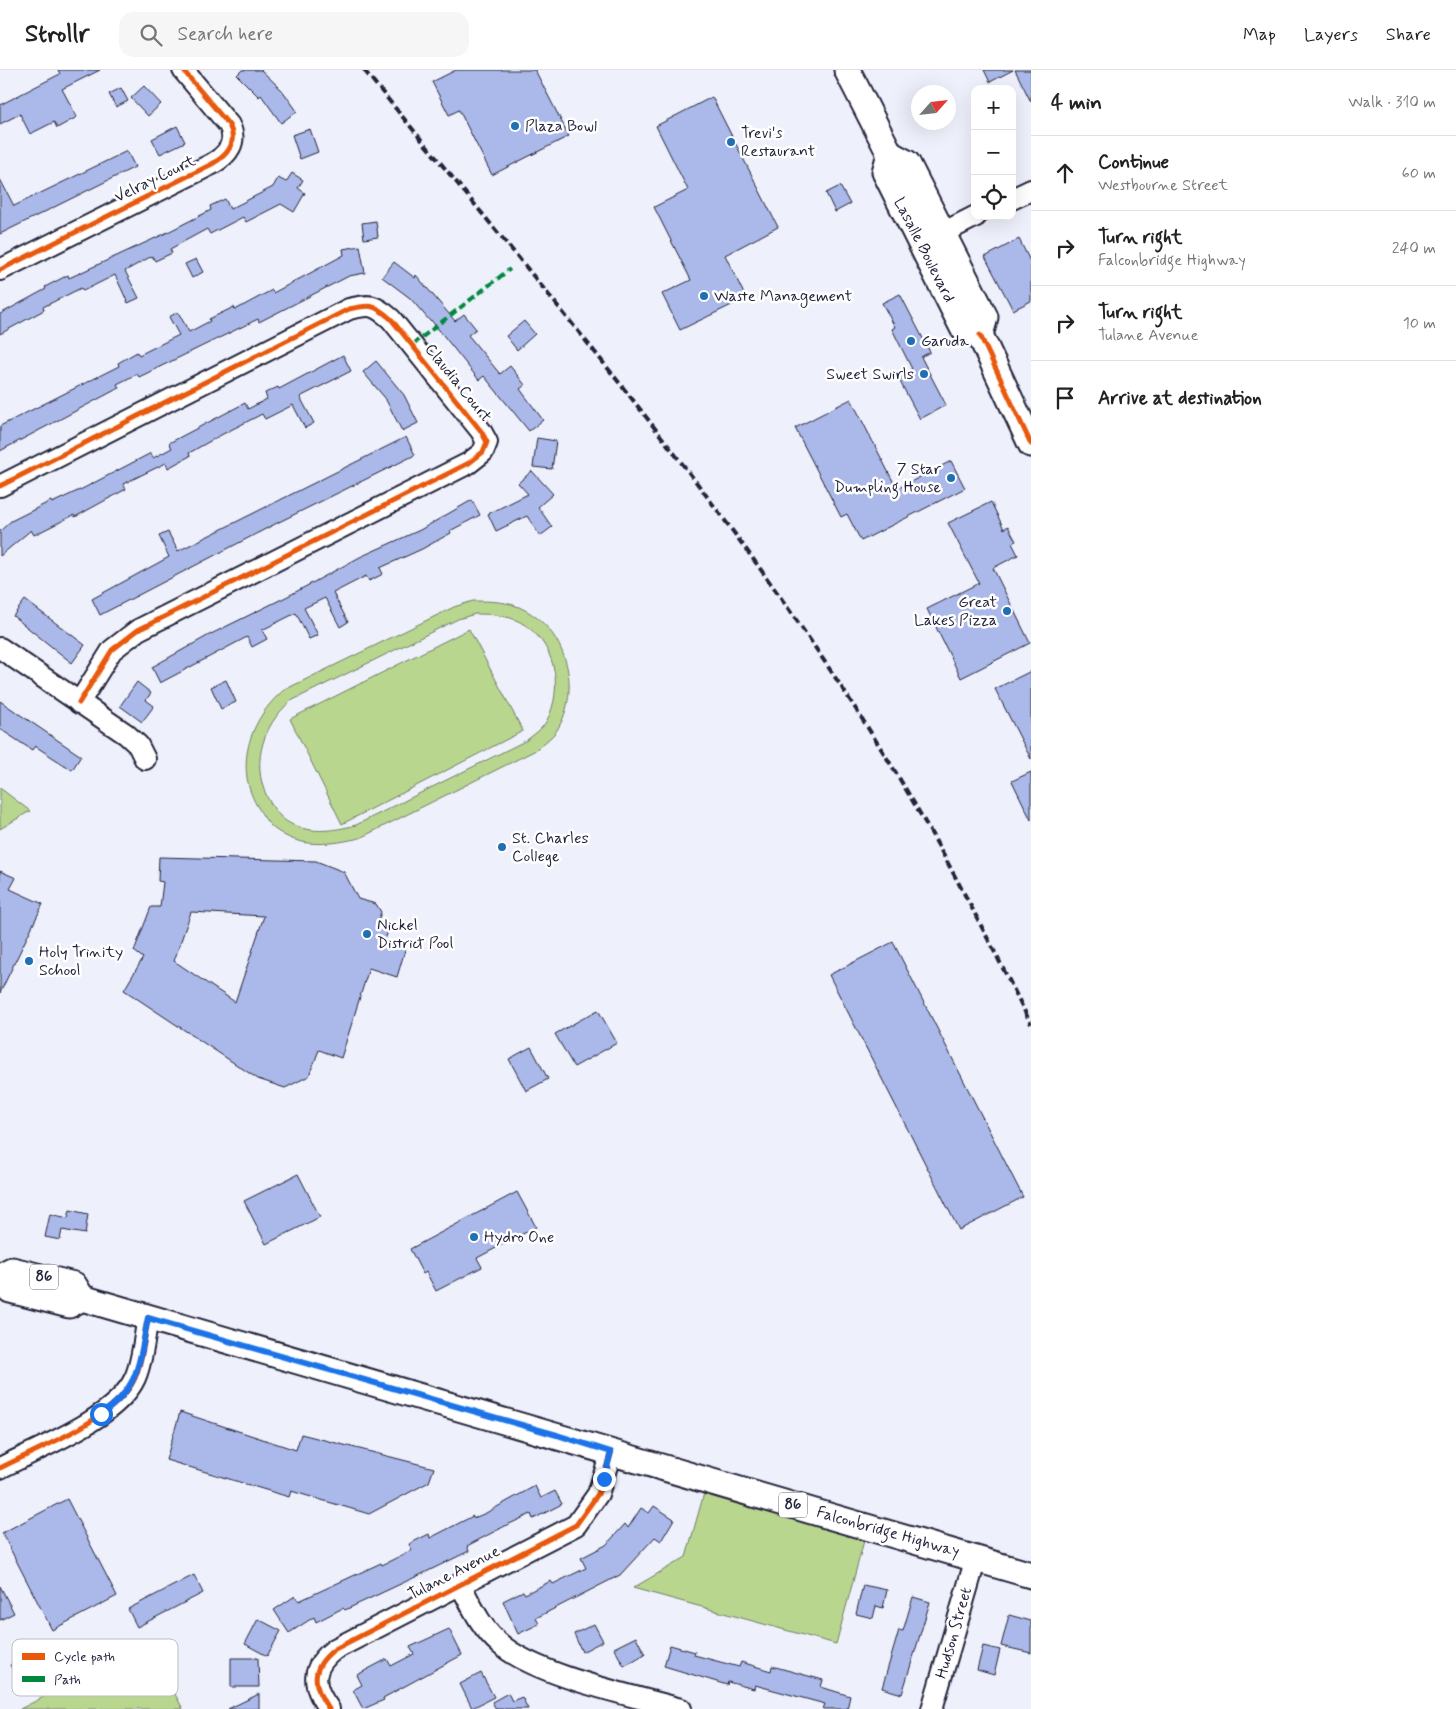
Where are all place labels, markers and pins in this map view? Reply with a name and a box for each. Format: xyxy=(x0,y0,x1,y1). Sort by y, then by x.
place label: Plaza Bowl xyxy=(525,116,597,137)
marker: Plaza Bowl xyxy=(509,120,521,132)
place label: Trevi's Restaurant xyxy=(741,123,816,162)
marker: Trevi's Restaurant xyxy=(725,136,737,148)
place label: Waste Management xyxy=(714,286,853,308)
marker: Waste Management xyxy=(698,290,710,302)
place label: Garuda xyxy=(921,331,969,352)
marker: Garuda xyxy=(905,335,917,347)
place label: Sweet Swirls xyxy=(826,364,914,385)
marker: Sweet Swirls xyxy=(918,368,930,380)
place label: 7 Star Dumpling House xyxy=(834,459,942,499)
marker: 7 Star Dumpling House xyxy=(945,472,957,484)
place label: Great Lakes Pizza xyxy=(914,592,997,631)
marker: Great Lakes Pizza xyxy=(1001,605,1013,617)
place label: St. Charles College xyxy=(512,828,589,867)
marker: St. Charles College xyxy=(496,841,508,853)
place label: Nickel District Pool xyxy=(377,915,453,954)
marker: Nickel District Pool xyxy=(361,928,373,940)
place label: Holy Trinity School xyxy=(39,942,123,981)
marker: Holy Trinity School xyxy=(23,955,35,967)
place label: Hydro One xyxy=(484,1227,554,1248)
marker: Hydro One xyxy=(468,1231,480,1243)

